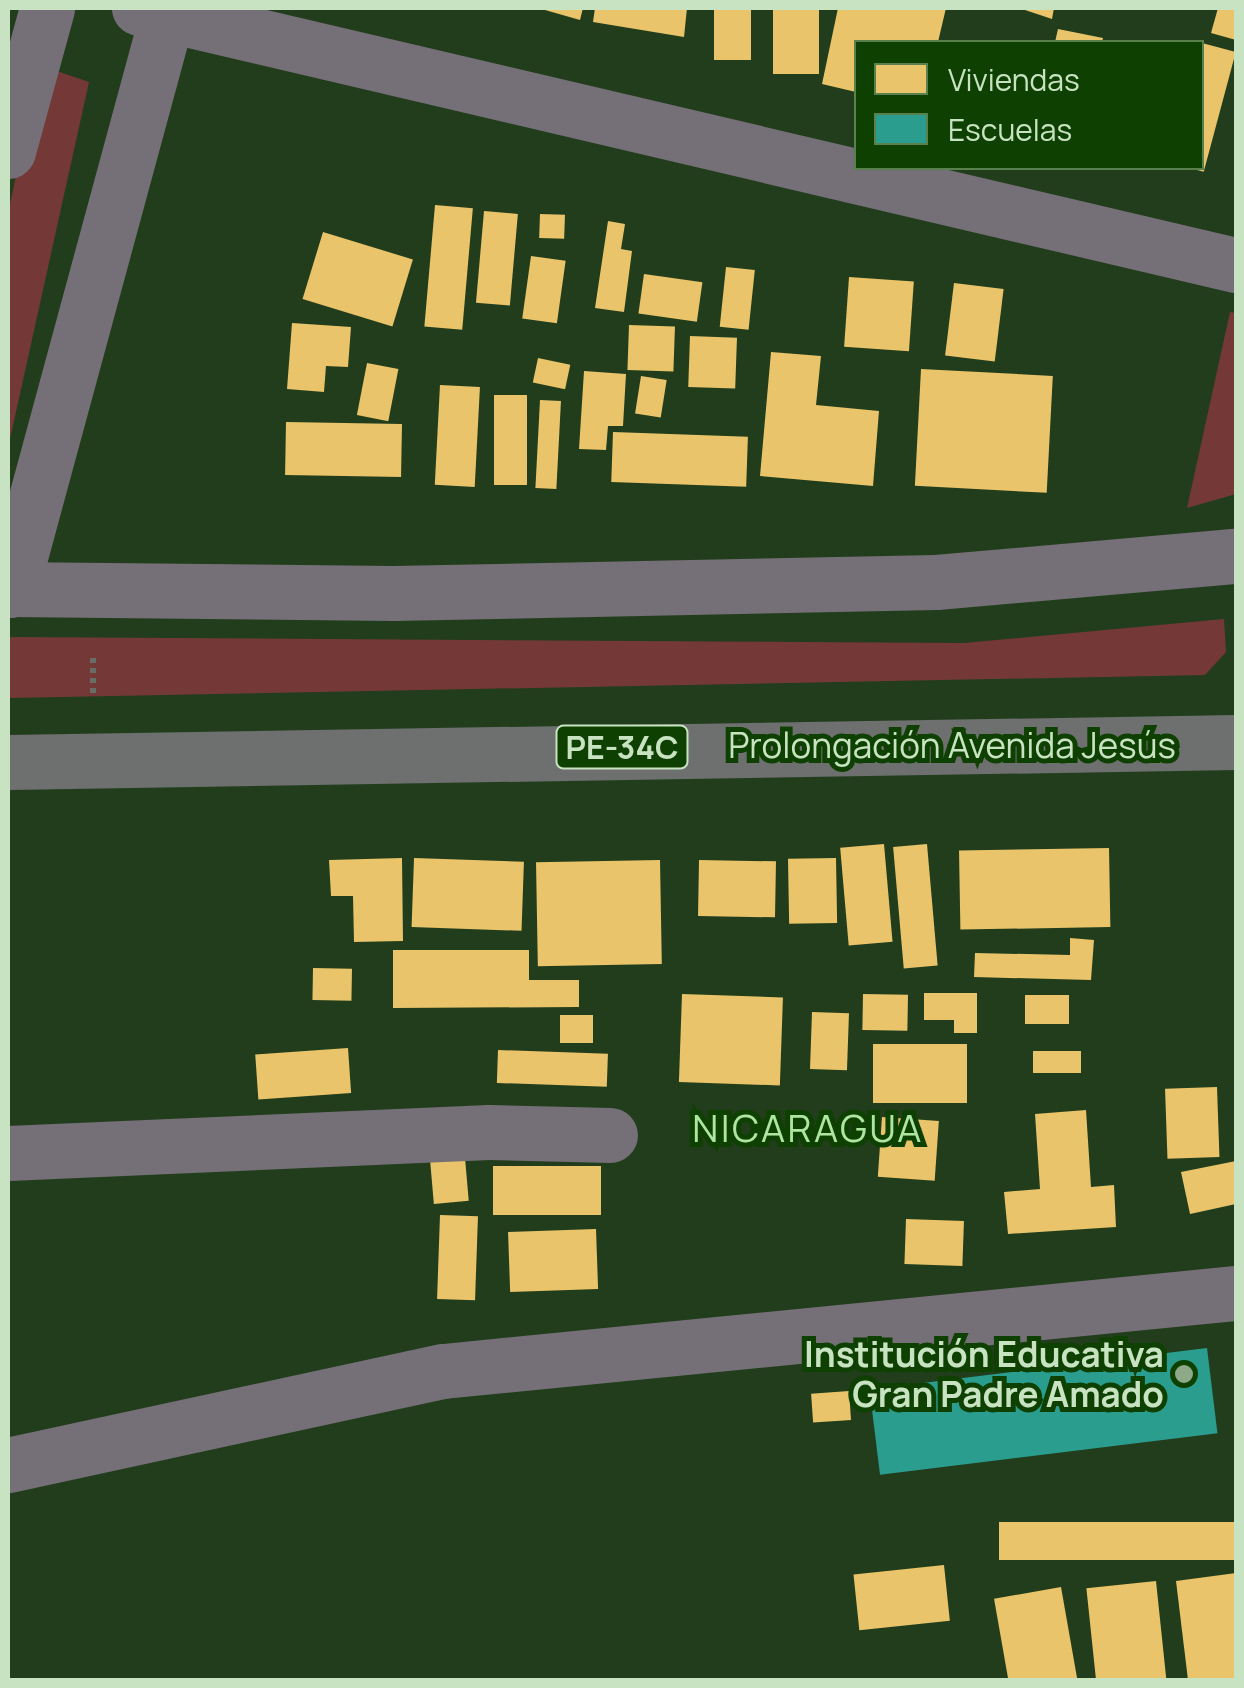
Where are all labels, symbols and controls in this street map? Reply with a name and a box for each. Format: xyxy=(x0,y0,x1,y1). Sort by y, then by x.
legend xyxy=(854,40,1204,170)
text: Viviendas xyxy=(948,59,1080,100)
text: Escuelas xyxy=(948,109,1072,150)
road number: PE-34C xyxy=(554,720,690,774)
street label: Prolongación Avenida Jesús xyxy=(728,724,1176,766)
district label: NICARAGUA xyxy=(692,1105,924,1151)
place label: Institución Educativa Gran Padre Amado xyxy=(804,1333,1164,1415)
marker: Institución Educativa Gran Padre Amado xyxy=(1173,1363,1195,1385)

